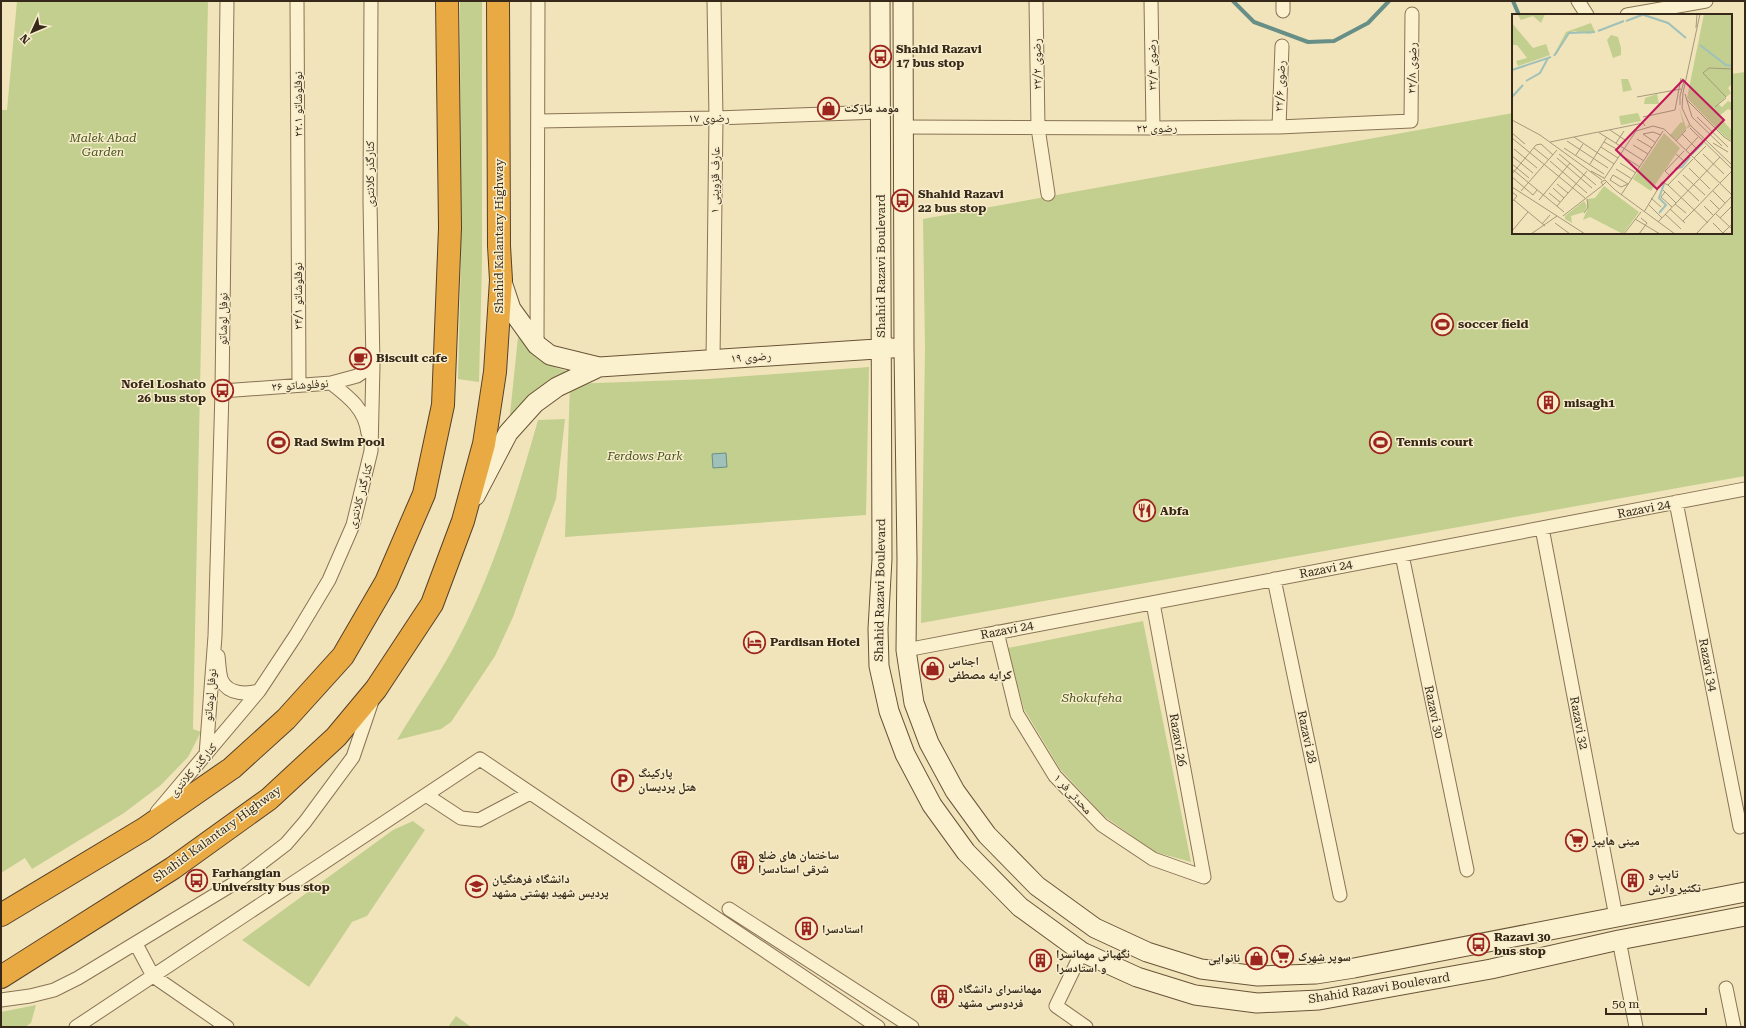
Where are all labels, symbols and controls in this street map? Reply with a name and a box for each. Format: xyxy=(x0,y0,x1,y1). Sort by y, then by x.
north arrow xyxy=(12,12,52,52)
inset map xyxy=(1512,14,1732,234)
text: N xyxy=(17,31,33,46)
street label: رضوی ۲۲/۲ xyxy=(1030,38,1044,90)
street label: رضوی ۲۲/۴ xyxy=(1145,39,1159,91)
place label: Shahid Razavi 17 bus stop xyxy=(896,42,982,70)
street label: رضوی ۲۲/۸ xyxy=(1405,42,1419,94)
bus stop icon: Shahid Razavi 17 bus stop xyxy=(867,43,893,69)
street label: رضوی ۲۲/۶ xyxy=(1272,60,1288,112)
street label: نوفلوشاتو ۲۲.۱ xyxy=(291,71,305,137)
shop icon: مومد مارکت xyxy=(815,95,841,121)
place label: مومد مارکت xyxy=(844,101,899,115)
street label: رضوی ۱۷ xyxy=(688,111,730,125)
street label: رضوی ۲۲ xyxy=(1137,121,1178,135)
park label: Malek Abad Garden xyxy=(68,131,137,159)
street label: کنارگذر کلانتری xyxy=(363,141,377,207)
street label: عارف قزوینی ۱ xyxy=(707,147,723,213)
street label: Shahid Kalantary Highway xyxy=(492,158,506,313)
place label: Shahid Razavi 22 bus stop xyxy=(918,187,1004,215)
bus stop icon: Shahid Razavi 22 bus stop xyxy=(890,188,916,214)
street label: Shahid Razavi Boulevard xyxy=(874,194,888,338)
street label: نوفلوشاتو ۲۴/۱ xyxy=(291,262,305,330)
street label: نوفل لوشاتو xyxy=(216,292,230,346)
sports icon: soccer field xyxy=(1430,311,1456,337)
place label: soccer field xyxy=(1458,317,1529,331)
cafe icon: Biscuit cafe xyxy=(348,345,374,371)
street label: رضوی ۱۹ xyxy=(730,349,772,365)
place label: Biscuit cafe xyxy=(376,351,448,365)
street label: نوفلوشاتو ۲۶ xyxy=(271,376,329,394)
place label: Nofel Loshato 26 bus stop xyxy=(121,377,206,405)
bus stop icon: Nofel Loshato 26 bus stop xyxy=(209,378,235,404)
building icon: misagh1 xyxy=(1536,390,1562,416)
place label: misagh1 xyxy=(1564,396,1615,410)
sports icon: Rad Swim Pool xyxy=(265,429,291,455)
sports icon: Tennis court xyxy=(1368,429,1394,455)
place label: Rad Swim Pool xyxy=(294,435,385,449)
place label: Tennis court xyxy=(1396,435,1473,449)
park label: Ferdows Park xyxy=(606,449,683,463)
street label: کنارگذر کلانتری xyxy=(345,462,375,530)
street label: Razavi 24 xyxy=(1616,497,1672,521)
restaurant icon: Abfa xyxy=(1132,498,1158,524)
place label: Abfa xyxy=(1160,504,1189,518)
street label: Shahid Razavi Boulevard xyxy=(872,518,888,662)
street label: Razavi 24 xyxy=(1298,557,1354,581)
street label: Razavi 24 xyxy=(979,618,1035,642)
hotel icon: Pardisan Hotel xyxy=(741,629,767,655)
place label: Pardisan Hotel xyxy=(770,635,860,649)
street label: Razavi 34 xyxy=(1696,637,1720,693)
place label: اجناس کرایه مصطفی xyxy=(948,654,1012,683)
shop icon: اجناس کرایه مصطفی xyxy=(920,655,946,681)
street label: نوفل لوشاتو xyxy=(201,668,219,722)
street label: Razavi 30 xyxy=(1422,684,1446,740)
park label: Shokufeha xyxy=(1061,691,1122,705)
street label: Razavi 32 xyxy=(1567,695,1591,751)
street label: Razavi 28 xyxy=(1295,709,1319,765)
street label: Razavi 26 xyxy=(1166,712,1190,768)
street label: کنارگذر کلانتری xyxy=(166,740,220,800)
place label: پارکینگ هتل پردیسان xyxy=(638,766,696,795)
parking icon: پارکینگ هتل پردیسان xyxy=(609,767,635,793)
street label: محدثی‌فر ۱ xyxy=(1051,771,1095,817)
street label: Shahid Kalantary Highway xyxy=(150,782,284,885)
supermarket icon: مینی هایپر xyxy=(1564,828,1590,854)
place label: مینی هایپر xyxy=(1591,834,1640,849)
place label: ساختمان های ضلع شرقی استادسرا xyxy=(758,848,839,877)
building icon: ساختمان های ضلع شرقی استادسرا xyxy=(729,849,755,875)
place label: Farhangian University bus stop xyxy=(212,866,330,894)
bus stop icon: Farhangian University bus stop xyxy=(184,867,210,893)
place label: تایپ و تکثیر وارش xyxy=(1648,867,1702,896)
building icon: تایپ و تکثیر وارش xyxy=(1620,868,1646,894)
place label: دانشگاه فرهنگیان پردیس شهید بهشتی مشهد xyxy=(492,872,609,901)
school or university icon: دانشگاه فرهنگیان پردیس شهید بهشتی مشهد xyxy=(463,873,489,899)
building icon: استادسرا xyxy=(794,916,820,942)
place label: استادسرا xyxy=(822,922,863,936)
place label: Razavi 30 bus stop xyxy=(1494,930,1551,958)
bus stop icon: Razavi 30 bus stop xyxy=(1465,931,1491,957)
supermarket icon: سوپر شهرک xyxy=(1269,944,1295,970)
shop icon: نانوایی xyxy=(1243,945,1269,971)
place label: نگهبانی مهمانسرا و استادسرا xyxy=(1056,947,1130,975)
building icon: نگهبانی مهمانسرا و استادسرا xyxy=(1027,948,1053,974)
place label: سوپر شهرک xyxy=(1298,950,1351,964)
place label: نانوایی xyxy=(1208,951,1240,966)
street label: Shahid Razavi Boulevard xyxy=(1307,970,1451,1006)
place label: مهمانسرای دانشگاه فردوسی مشهد xyxy=(958,982,1042,1011)
building icon: مهمانسرای دانشگاه فردوسی مشهد xyxy=(930,983,956,1009)
scale bar xyxy=(1606,990,1706,1016)
text: 50 m xyxy=(1612,997,1639,1011)

